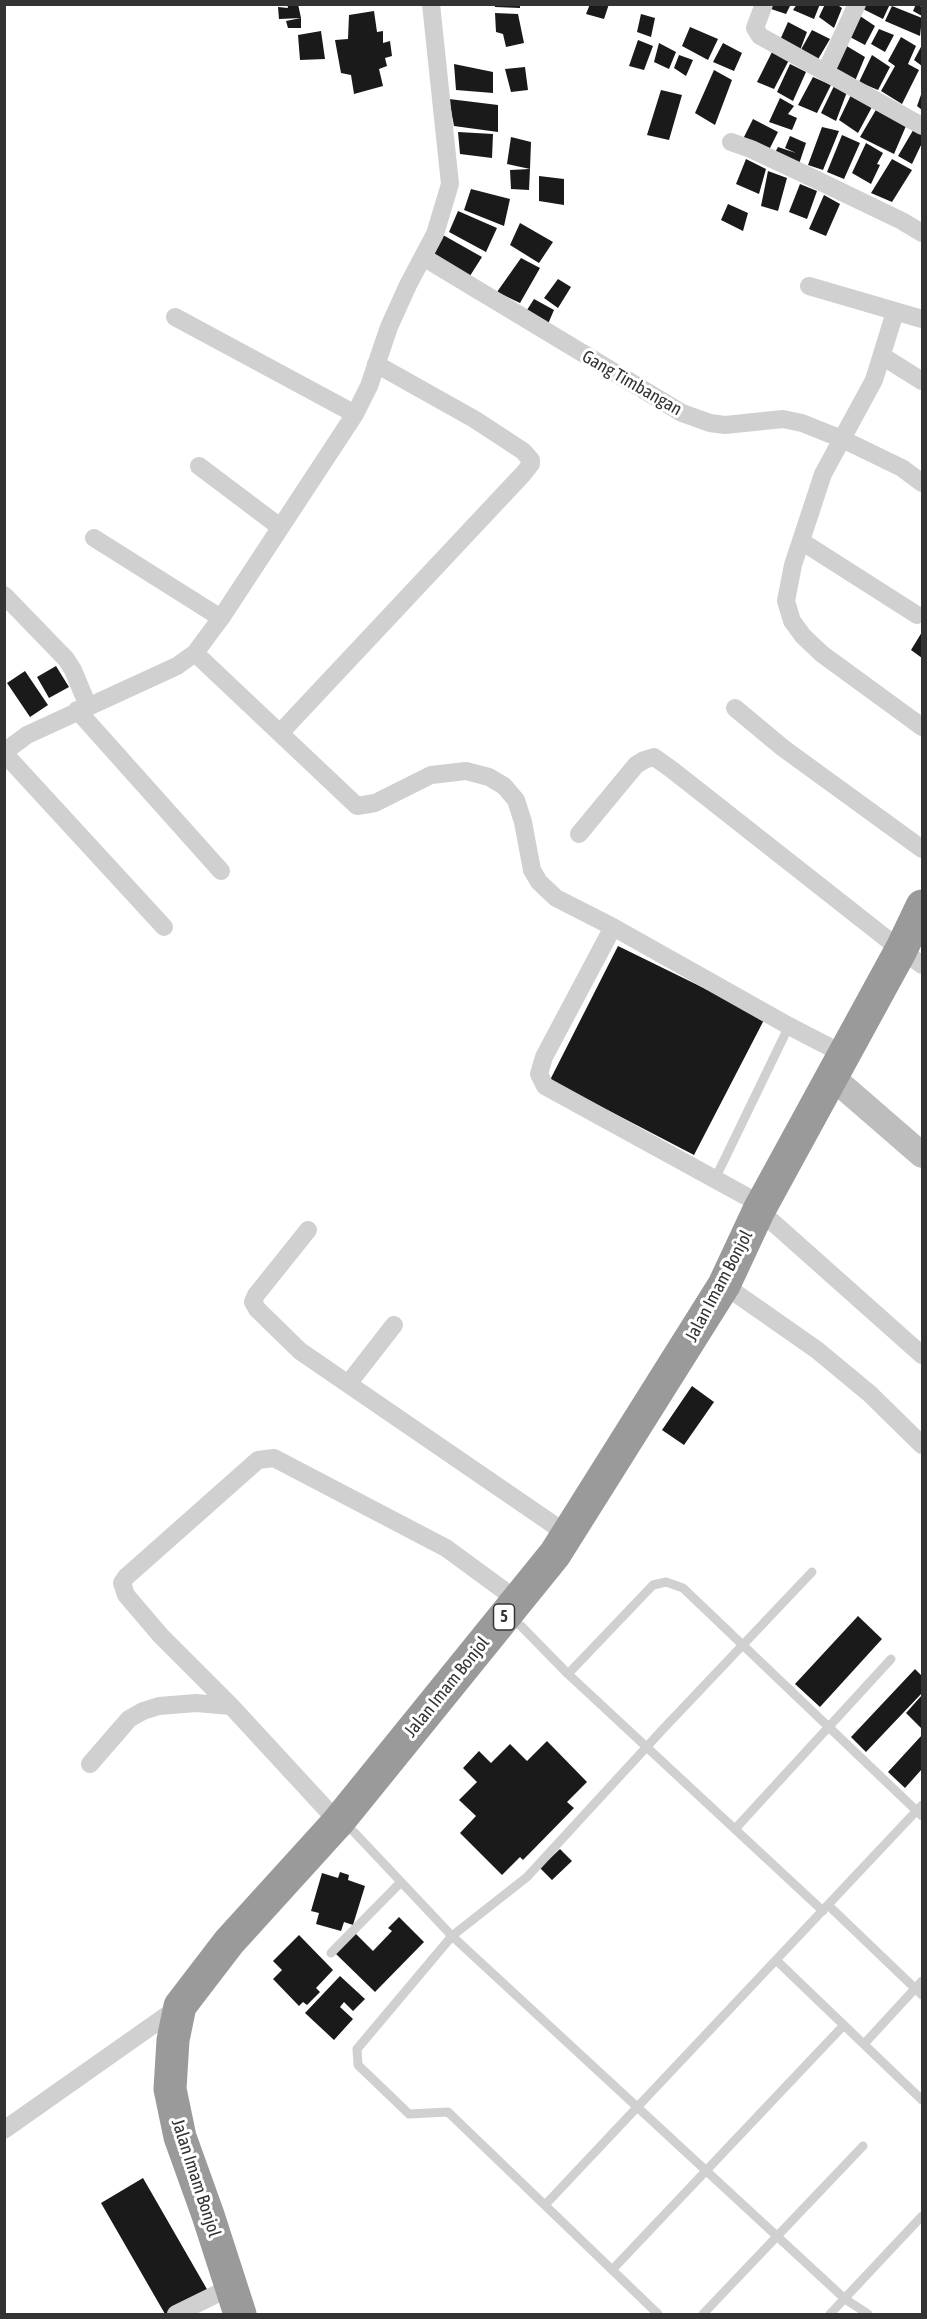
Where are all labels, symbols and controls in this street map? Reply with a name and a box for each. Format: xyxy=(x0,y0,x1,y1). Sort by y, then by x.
street label: Gang Timbangan xyxy=(578,346,686,420)
street label: Jalan Imam Bonjol xyxy=(681,1227,757,1345)
road number: 5 xyxy=(494,1604,514,1630)
street label: Jalan Imam Bonjol xyxy=(400,1632,494,1742)
street label: Jalan Imam Bonjol xyxy=(167,2116,225,2240)

